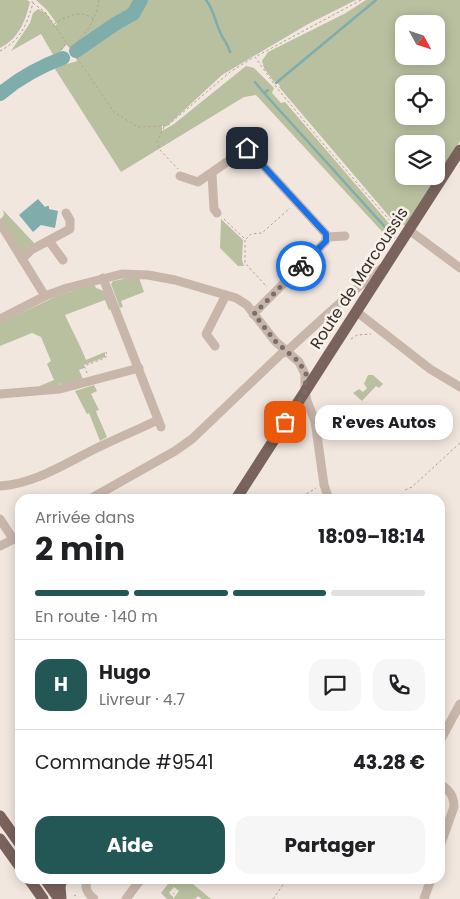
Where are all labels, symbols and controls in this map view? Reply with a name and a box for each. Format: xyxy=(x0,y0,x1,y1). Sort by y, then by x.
north arrow xyxy=(395,15,445,65)
map controls xyxy=(395,15,445,185)
button: locate xyxy=(395,75,445,125)
pin xyxy=(226,127,268,169)
icon: home xyxy=(233,134,261,162)
button: layers xyxy=(395,135,445,185)
street label: Route de Marcoussis xyxy=(304,203,414,353)
courier xyxy=(276,241,326,291)
icon: bike xyxy=(287,252,315,280)
pin xyxy=(264,401,306,443)
callout: R'eves Autos xyxy=(315,404,452,440)
icon: bag xyxy=(271,408,299,436)
text: R'eves Autos xyxy=(332,411,436,434)
text: Arrivée dans xyxy=(35,506,135,529)
text: 18:09–18:14 xyxy=(318,523,425,550)
text: 2 min xyxy=(35,526,125,571)
text: En route · 140 m xyxy=(35,605,158,628)
text: Hugo xyxy=(99,659,151,686)
button: chat xyxy=(309,659,361,711)
button: phone xyxy=(373,659,425,711)
text: H xyxy=(54,671,68,698)
text: Livreur · 4.7 xyxy=(99,688,185,711)
text: Commande #9541 xyxy=(35,749,214,776)
text: 43.28 € xyxy=(353,749,425,776)
button: Aide xyxy=(35,816,225,874)
button: Partager xyxy=(235,816,425,874)

